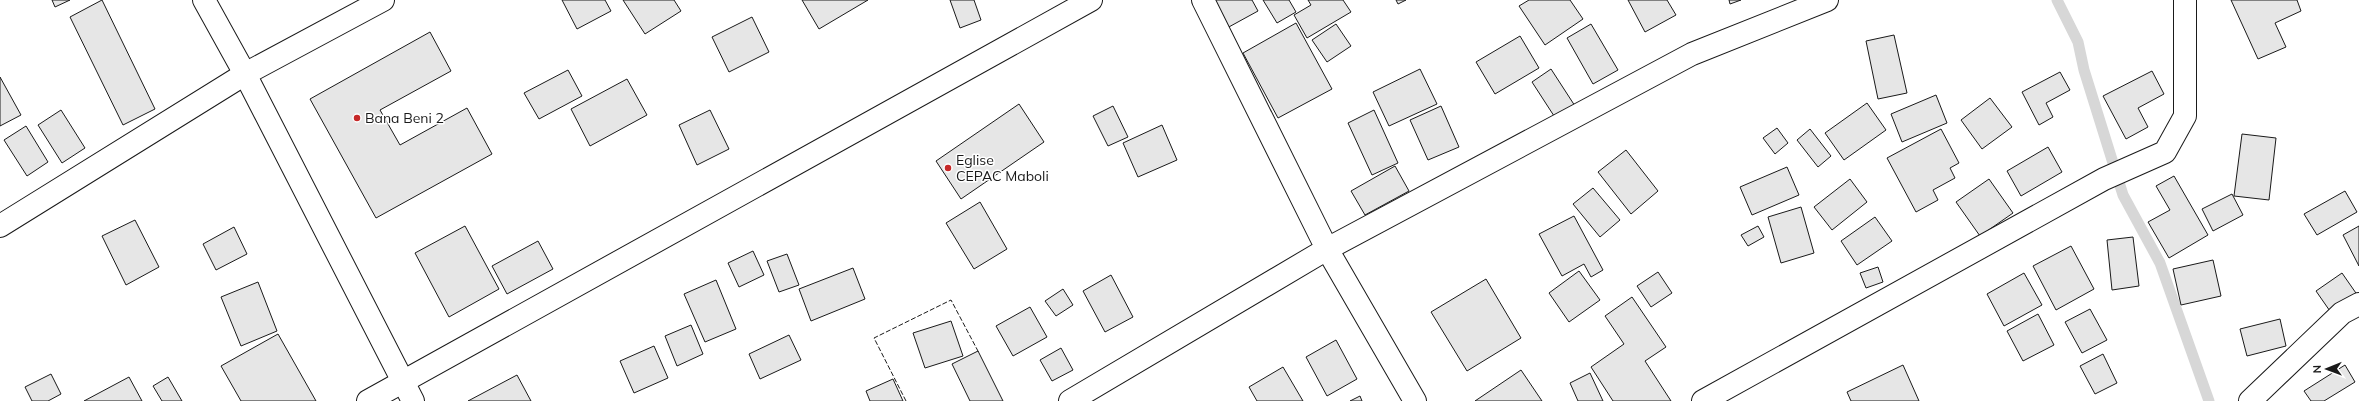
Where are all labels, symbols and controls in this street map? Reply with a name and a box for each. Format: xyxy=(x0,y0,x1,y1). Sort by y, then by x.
place label: Bana Beni 2 xyxy=(365,109,444,127)
marker: Bana Beni 2 xyxy=(352,113,362,123)
place label: Eglise CEPAC Maboli xyxy=(956,151,1049,185)
marker: Eglise CEPAC Maboli xyxy=(943,163,953,173)
north arrow xyxy=(2307,349,2347,389)
text: N xyxy=(2310,365,2324,373)

